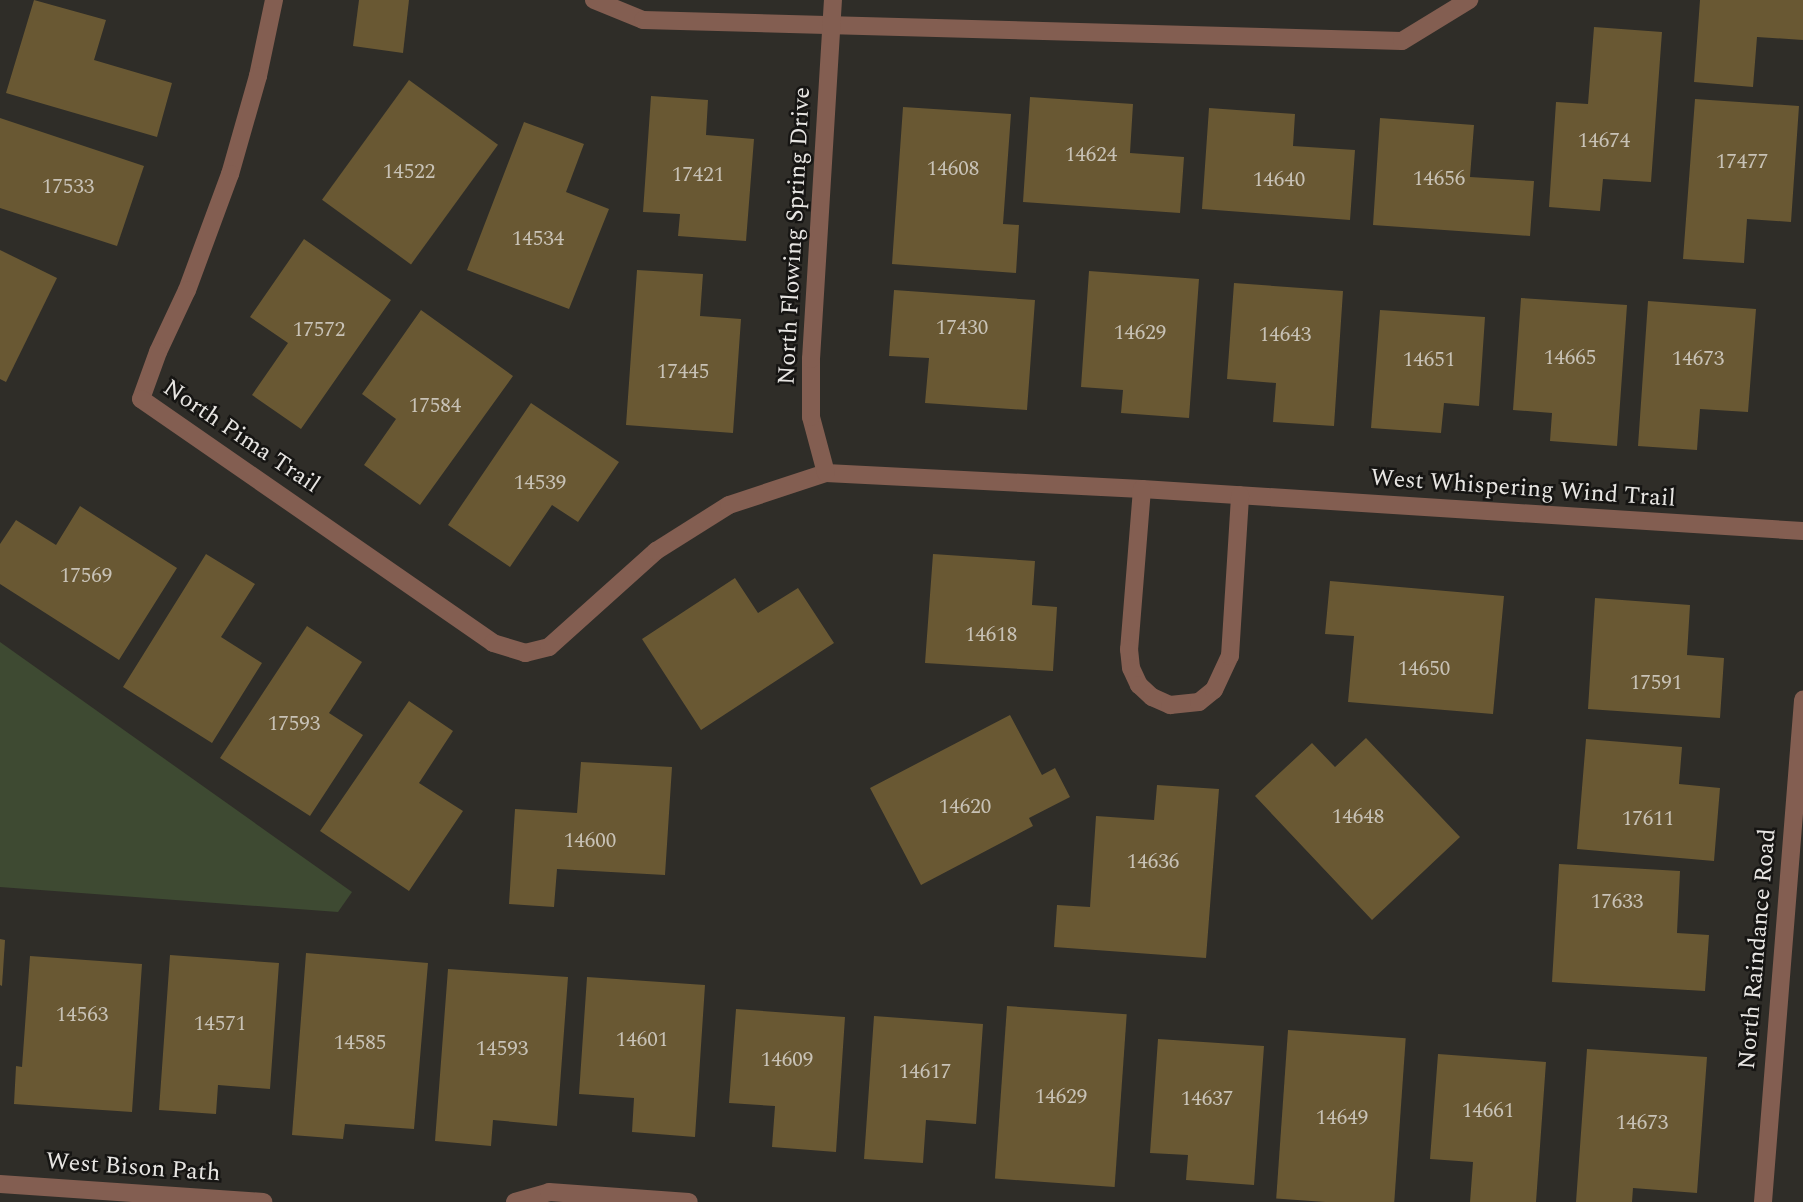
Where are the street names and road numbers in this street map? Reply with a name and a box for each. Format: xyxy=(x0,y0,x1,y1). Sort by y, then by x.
street label: North Flowing Spring Drive xyxy=(773,86,817,386)
street label: North Pima Trail xyxy=(157,374,325,500)
street label: West Whispering Wind Trail xyxy=(1370,464,1676,514)
street label: North Raindance Road xyxy=(1733,827,1783,1071)
street label: West Bison Path xyxy=(45,1148,221,1188)

